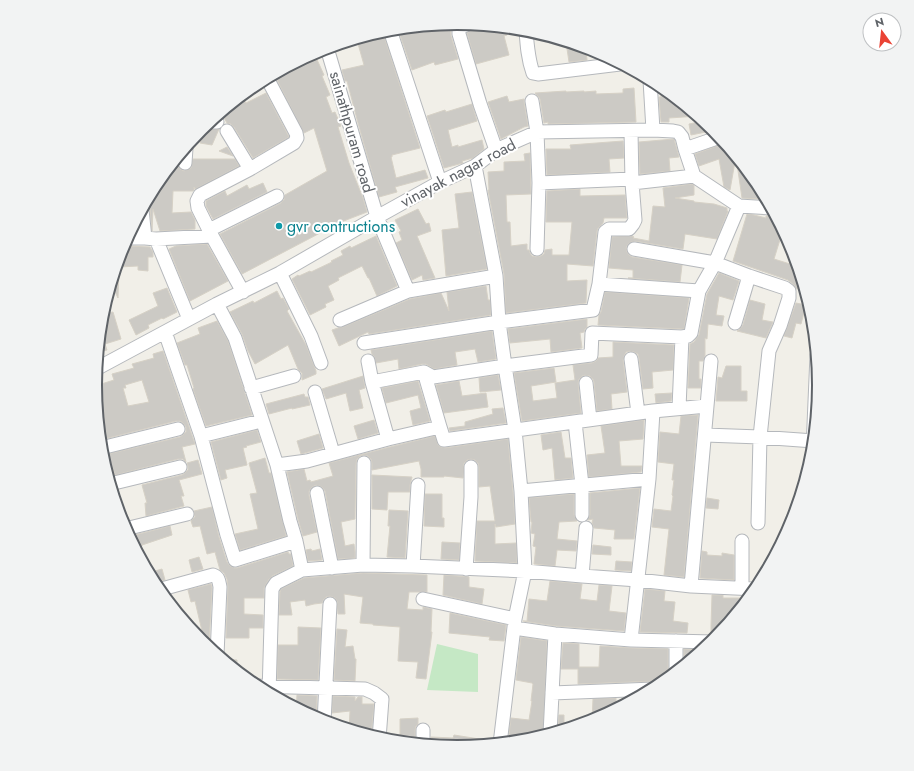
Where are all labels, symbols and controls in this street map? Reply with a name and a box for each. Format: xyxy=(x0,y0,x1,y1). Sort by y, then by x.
north arrow xyxy=(862,12,902,52)
text: N xyxy=(873,13,886,31)
street label: sainathpuram road xyxy=(324,69,380,195)
street label: vinayak nagar road xyxy=(396,133,520,213)
place label: gvr contructions xyxy=(287,215,395,238)
marker: gvr contructions xyxy=(274,221,284,231)

